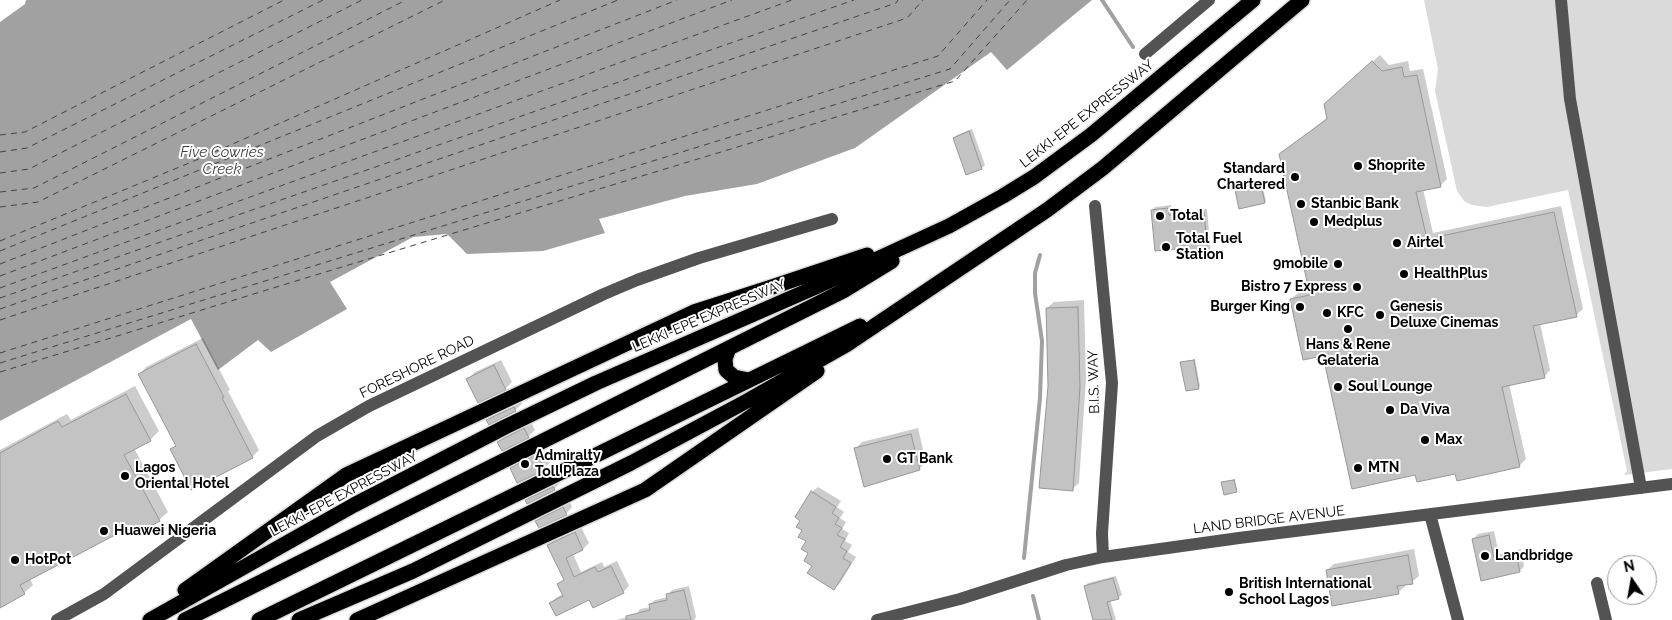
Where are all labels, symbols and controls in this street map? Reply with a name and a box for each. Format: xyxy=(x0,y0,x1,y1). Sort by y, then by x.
street label: LEKKI-EPE EXPRESSWAY xyxy=(1017,57,1157,171)
water label: Five Cowries Creek xyxy=(180,143,264,178)
place label: Shoprite xyxy=(1368,158,1425,174)
marker: Shoprite xyxy=(1352,160,1364,172)
place label: Standard Chartered xyxy=(1217,161,1285,193)
marker: Standard Chartered xyxy=(1289,171,1301,183)
place label: Stanbic Bank xyxy=(1311,196,1399,212)
marker: Stanbic Bank xyxy=(1295,198,1307,210)
place label: Total xyxy=(1170,208,1204,224)
marker: Total xyxy=(1154,210,1166,222)
place label: Medplus xyxy=(1324,214,1382,230)
marker: Medplus xyxy=(1308,216,1320,228)
place label: Total Fuel Station xyxy=(1176,231,1242,264)
place label: Airtel xyxy=(1407,235,1444,251)
marker: Airtel xyxy=(1391,237,1403,249)
marker: Total Fuel Station xyxy=(1160,241,1172,253)
place label: 9mobile xyxy=(1273,256,1328,272)
marker: 9mobile xyxy=(1332,258,1344,270)
place label: HealthPlus xyxy=(1414,266,1488,282)
marker: HealthPlus xyxy=(1398,268,1410,280)
street label: LEKKI-EPE EXPRESSWAY xyxy=(630,276,788,356)
place label: Bistro 7 Express xyxy=(1241,279,1347,295)
marker: Bistro 7 Express xyxy=(1351,281,1363,293)
place label: Burger King xyxy=(1210,299,1290,315)
place label: Genesis Deluxe Cinemas xyxy=(1390,299,1498,332)
marker: Burger King xyxy=(1294,301,1306,313)
place label: KFC xyxy=(1337,305,1364,321)
marker: KFC xyxy=(1321,307,1333,319)
marker: Genesis Deluxe Cinemas xyxy=(1374,309,1386,321)
marker: Hans & Rene Gelateria xyxy=(1342,323,1354,335)
street label: FORESHORE ROAD xyxy=(357,332,477,402)
place label: Hans & Rene Gelateria xyxy=(1306,337,1390,370)
street label: B.I.S. WAY xyxy=(1084,350,1104,414)
place label: Soul Lounge xyxy=(1348,379,1432,395)
marker: Soul Lounge xyxy=(1332,381,1344,393)
place label: Da Viva xyxy=(1400,402,1450,418)
marker: Da Viva xyxy=(1384,404,1396,416)
place label: Max xyxy=(1435,432,1462,448)
marker: Max xyxy=(1419,434,1431,446)
street label: LEKKI-EPE EXPRESSWAY xyxy=(267,448,421,540)
place label: Admiralty Toll Plaza xyxy=(535,448,601,481)
place label: GT Bank xyxy=(897,451,953,467)
marker: GT Bank xyxy=(881,453,893,465)
marker: Admiralty Toll Plaza xyxy=(519,458,531,470)
place label: Lagos Oriental Hotel xyxy=(135,460,229,492)
place label: MTN xyxy=(1368,460,1399,476)
marker: MTN xyxy=(1352,462,1364,474)
marker: Lagos Oriental Hotel xyxy=(119,470,131,482)
street label: LAND BRIDGE AVENUE xyxy=(1192,502,1346,538)
place label: Huawei Nigeria xyxy=(114,523,216,539)
marker: Huawei Nigeria xyxy=(98,525,110,537)
place label: Landbridge xyxy=(1495,548,1573,564)
marker: Landbridge xyxy=(1479,550,1491,562)
place label: HotPot xyxy=(25,552,71,568)
marker: HotPot xyxy=(9,554,21,566)
north arrow xyxy=(1607,555,1657,605)
text: N xyxy=(1622,557,1636,575)
place label: British International School Lagos xyxy=(1239,576,1371,608)
marker: British International School Lagos xyxy=(1223,586,1235,598)

